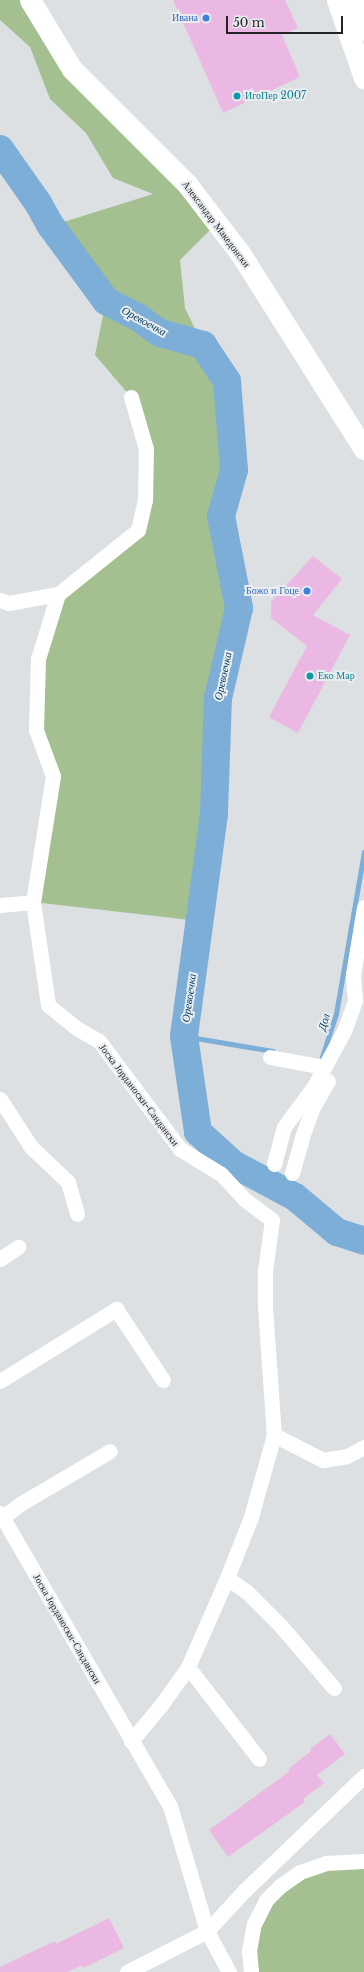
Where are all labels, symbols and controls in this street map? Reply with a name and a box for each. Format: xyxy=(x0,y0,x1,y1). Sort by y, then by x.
scale bar xyxy=(228,8,345,34)
place label: Ивана xyxy=(172,12,198,24)
marker: Ивана xyxy=(201,13,211,23)
text: 50 m xyxy=(233,15,265,30)
place label: ИгоПер 2007 xyxy=(245,90,306,102)
marker: ИгоПер 2007 xyxy=(232,91,242,101)
street label: Александар Македонски xyxy=(180,178,252,270)
water label: Оревоечка xyxy=(119,303,169,339)
place label: Божо и Гоце xyxy=(246,585,299,597)
marker: Божо и Гоце xyxy=(302,586,312,596)
water label: Оревоечка xyxy=(211,651,235,701)
place label: Еко Мар xyxy=(318,670,355,682)
marker: Еко Мар xyxy=(305,671,315,681)
water label: Оревоечка xyxy=(179,973,199,1023)
water label: Дол xyxy=(315,1012,333,1032)
street label: Јоска Јорданоски-Сандански xyxy=(97,1042,181,1148)
street label: Јоска Јорданоски-Сандански xyxy=(31,1572,103,1686)

